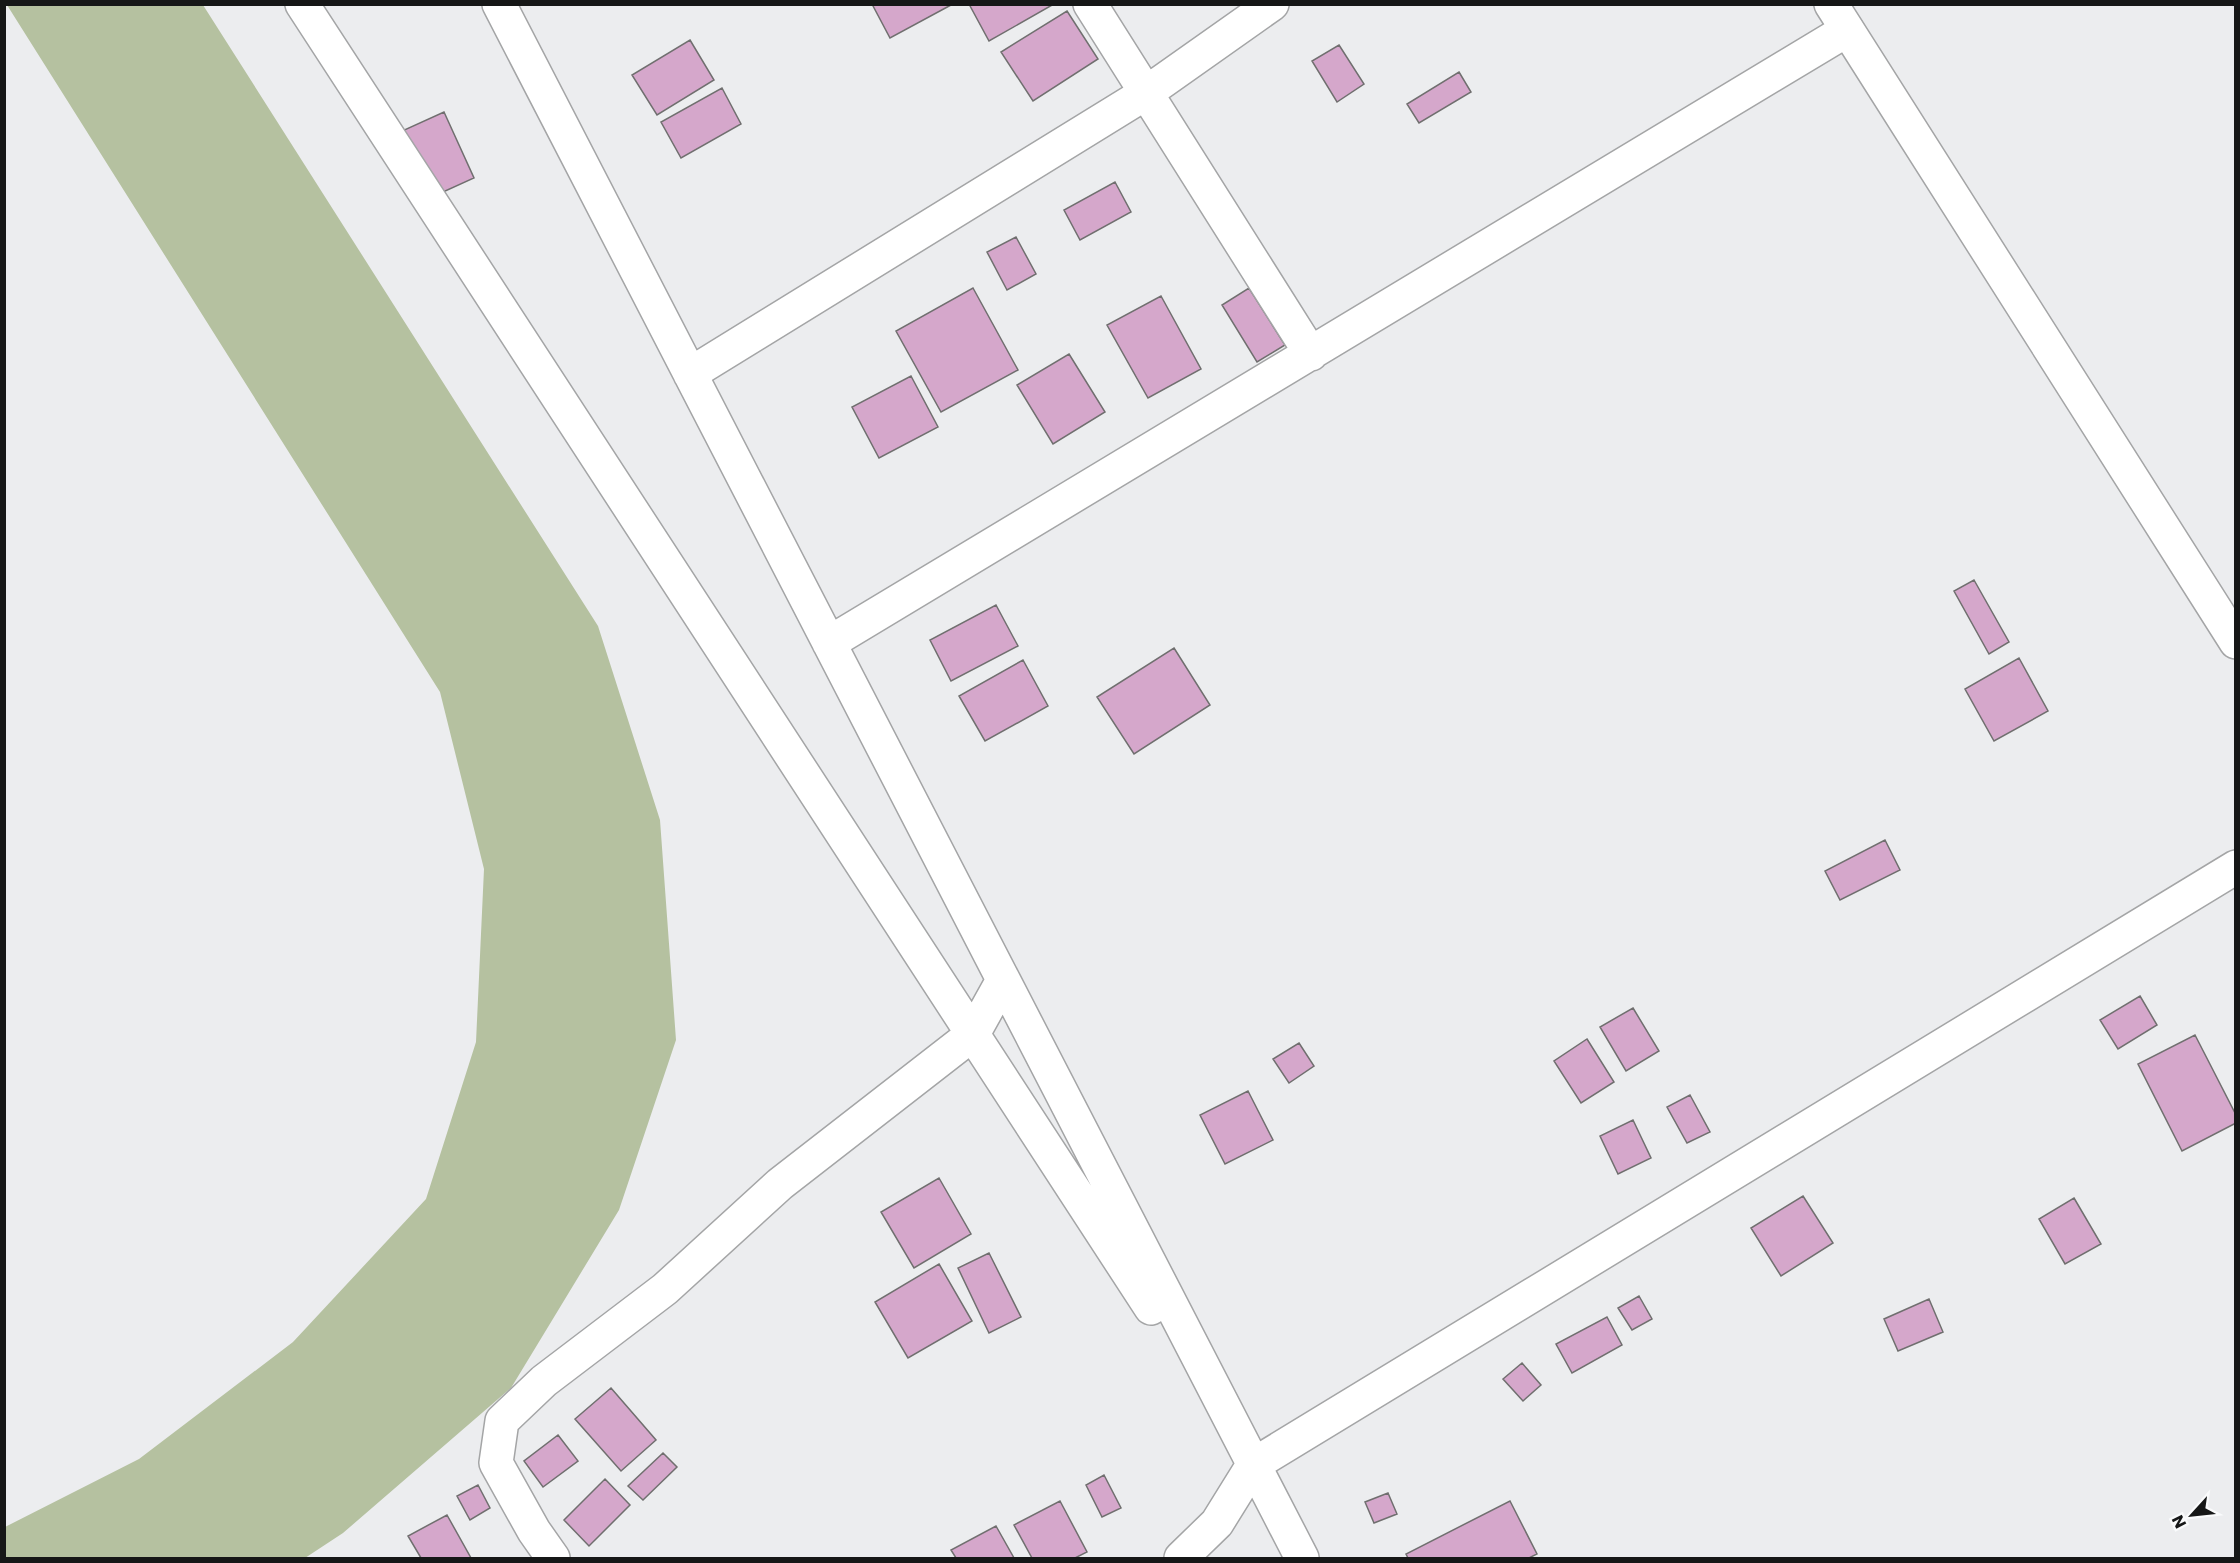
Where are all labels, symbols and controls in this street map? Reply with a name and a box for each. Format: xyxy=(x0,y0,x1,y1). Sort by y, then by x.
north arrow xyxy=(2162,1485,2222,1545)
text: N xyxy=(2166,1511,2192,1532)

